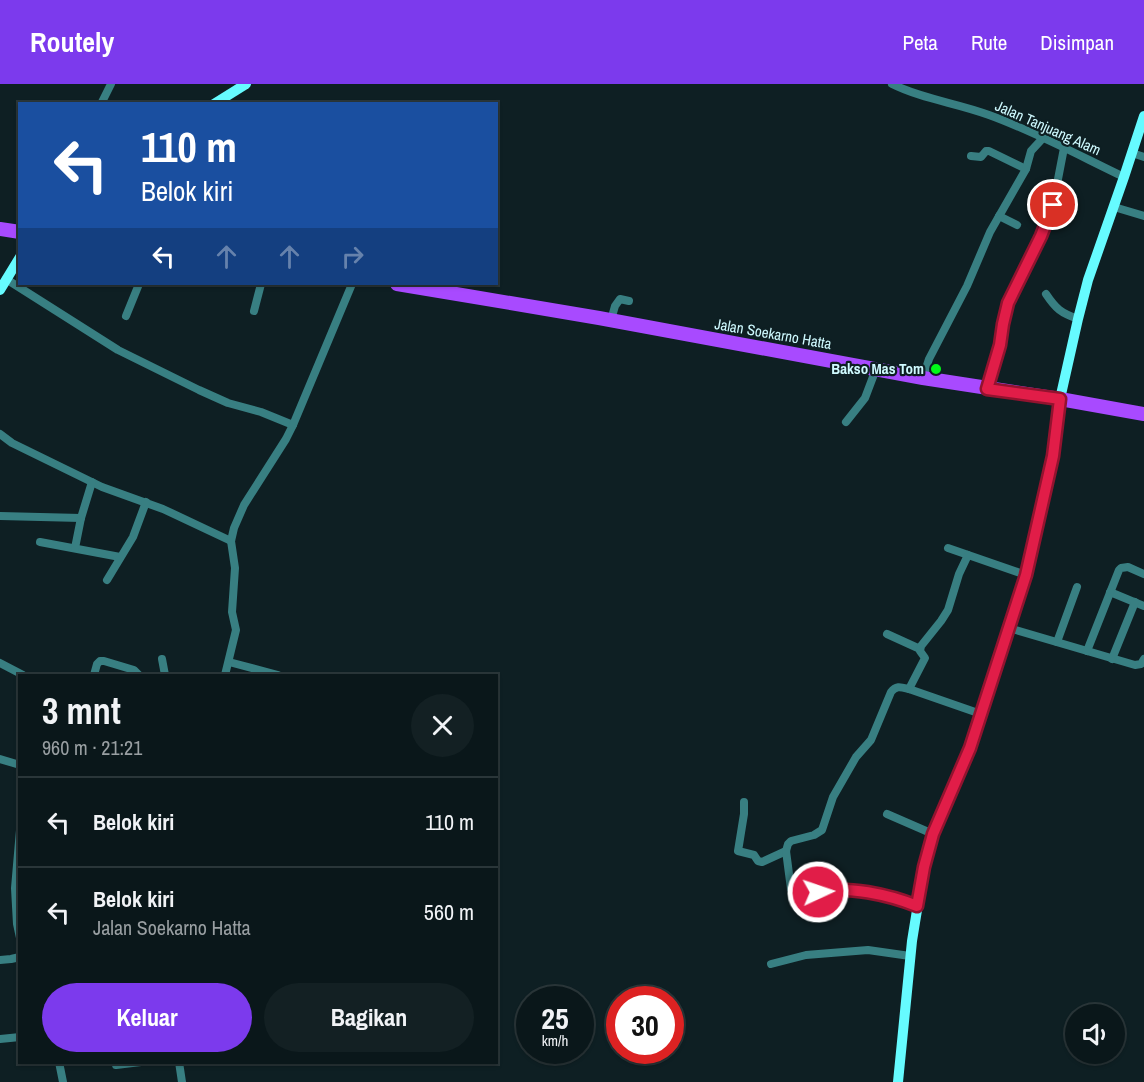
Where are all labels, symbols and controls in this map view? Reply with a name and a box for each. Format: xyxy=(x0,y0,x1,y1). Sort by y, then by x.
text: Routely xyxy=(30,23,114,61)
text: Peta xyxy=(902,28,938,57)
text: Rute xyxy=(971,28,1007,57)
text: Disimpan xyxy=(1040,28,1114,57)
street label: Jalan Tanjuang Alam xyxy=(992,95,1104,160)
text: 110 m xyxy=(141,119,237,175)
icon: left xyxy=(42,126,120,204)
text: Belok kiri xyxy=(141,173,233,209)
pin xyxy=(1027,179,1078,230)
icon: arrive xyxy=(1036,188,1069,221)
icon: left xyxy=(147,240,180,273)
icon: ahead xyxy=(210,240,243,273)
icon: ahead xyxy=(273,240,306,273)
icon: right xyxy=(336,240,369,273)
street label: Jalan Soekarno Hatta xyxy=(713,313,833,354)
place label: Bakso Mas Tom xyxy=(831,358,924,379)
marker: Bakso Mas Tom xyxy=(929,362,943,376)
text: 3 mnt xyxy=(42,687,121,735)
button: close xyxy=(411,694,474,757)
text: 960 m · 21:21 xyxy=(42,734,142,761)
icon: left xyxy=(42,806,75,839)
text: Belok kiri xyxy=(93,807,174,837)
text: 110 m xyxy=(425,807,474,837)
position arrow xyxy=(786,860,850,924)
text: Belok kiri xyxy=(93,884,174,914)
icon: left xyxy=(42,896,75,929)
text: 560 m xyxy=(424,897,474,927)
text: Jalan Soekarno Hatta xyxy=(93,914,251,941)
button: Keluar xyxy=(42,983,252,1052)
button: Bagikan xyxy=(264,983,474,1052)
speed limit sign: 30 xyxy=(606,986,684,1064)
text: 25 xyxy=(541,998,569,1038)
map controls xyxy=(1065,1004,1125,1064)
button: sound xyxy=(1065,1004,1125,1064)
text: km/h xyxy=(542,1030,568,1051)

